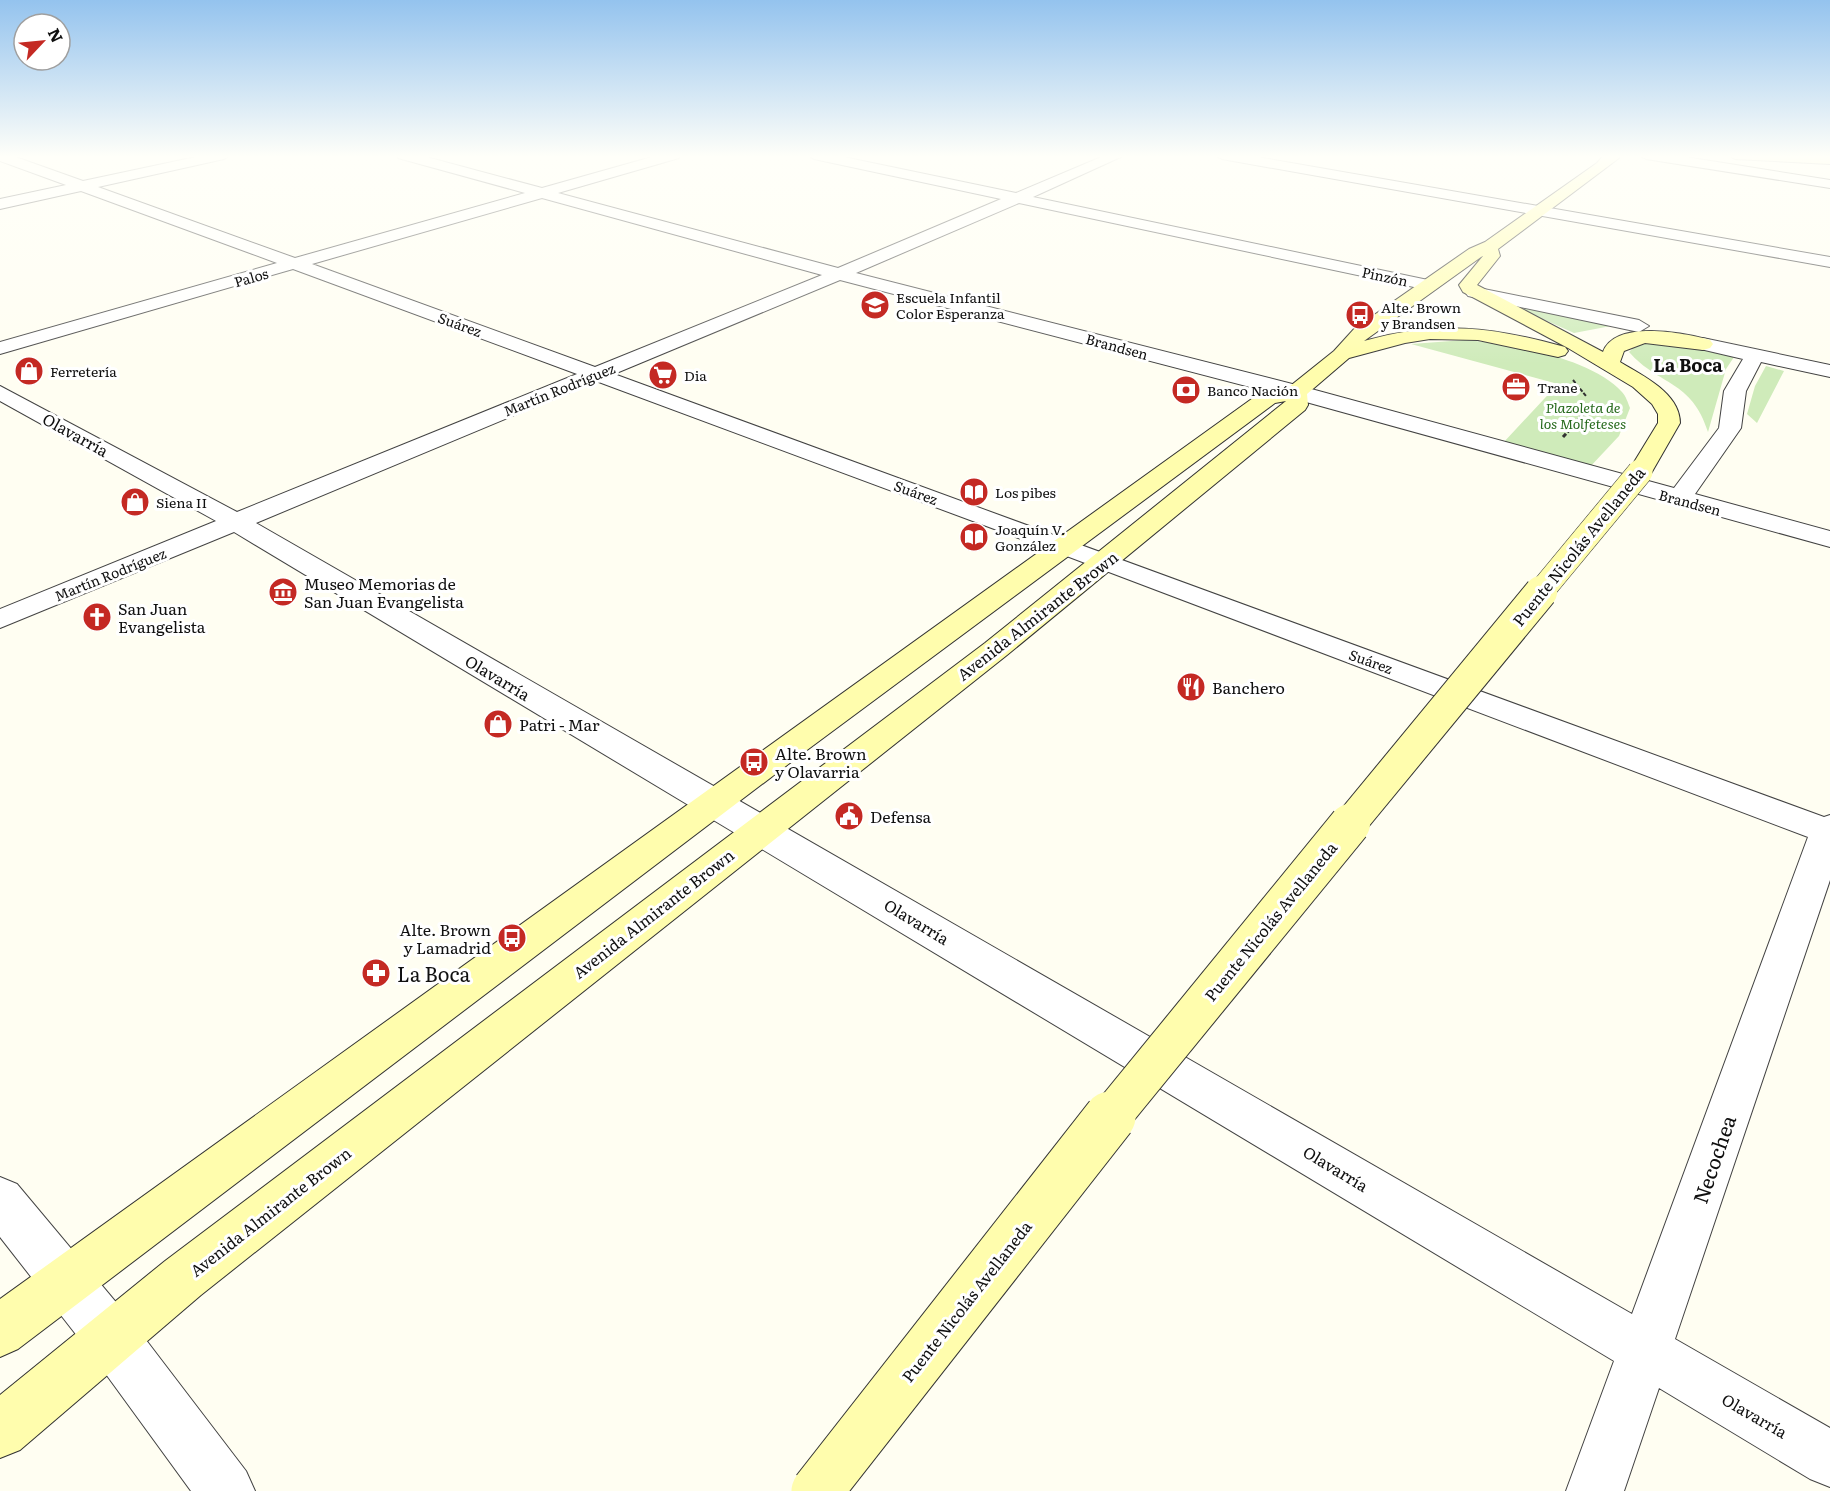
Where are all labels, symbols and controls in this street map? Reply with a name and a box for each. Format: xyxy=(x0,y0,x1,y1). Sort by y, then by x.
north arrow xyxy=(12,12,72,72)
text: N xyxy=(43,24,70,46)
street label: Pinzón xyxy=(1360,261,1410,291)
street label: Palos xyxy=(231,263,271,291)
place label: Escuela Infantil Color Esperanza xyxy=(896,287,1005,323)
school or university icon: Escuela Infantil Color Esperanza xyxy=(859,289,891,321)
place label: Alte. Brown y Brandsen xyxy=(1381,297,1461,333)
bus stop icon: Alte. Brown y Brandsen xyxy=(1344,299,1376,331)
street label: Suárez xyxy=(435,307,485,341)
street label: Brandsen xyxy=(1084,328,1150,364)
district label: La Boca xyxy=(1653,351,1723,378)
shop icon: Ferretería xyxy=(13,355,45,387)
street label: Martín Rodríguez xyxy=(500,357,618,420)
supermarket icon: Dia xyxy=(647,359,679,391)
place label: Ferretería xyxy=(50,361,117,381)
place label: Dia xyxy=(684,365,707,385)
office icon: Trane xyxy=(1500,371,1532,403)
bank icon: Banco Nación xyxy=(1170,374,1202,406)
place label: Trane xyxy=(1537,377,1577,397)
place label: Banco Nación xyxy=(1207,380,1298,400)
park label: Plazoleta de los Molfeteses xyxy=(1540,397,1626,433)
street label: Olavarría xyxy=(39,406,114,462)
street label: Puente Nicolás Avellaneda xyxy=(1506,461,1650,631)
street label: Suárez xyxy=(891,475,941,509)
library icon: Los pibes xyxy=(958,476,990,508)
place label: Los pibes xyxy=(995,482,1056,502)
street label: Brandsen xyxy=(1657,484,1723,520)
shop icon: Siena II xyxy=(119,486,151,518)
place label: Siena II xyxy=(156,492,207,512)
place label: Joaquín V. González xyxy=(995,519,1065,555)
library icon: Joaquín V. González xyxy=(958,521,990,553)
street label: Martín Rodríguez xyxy=(51,542,169,605)
street label: Avenida Almirante Brown xyxy=(951,544,1123,686)
place label: Museo Memorias de San Juan Evangelista xyxy=(304,571,464,613)
museum icon: Museo Memorias de San Juan Evangelista xyxy=(267,576,299,608)
place label: San Juan Evangelista xyxy=(118,596,206,638)
church icon: San Juan Evangelista xyxy=(81,601,113,633)
street label: Suárez xyxy=(1346,644,1396,678)
street label: Olavarría xyxy=(461,648,535,706)
restaurant icon: Banchero xyxy=(1175,671,1207,703)
place label: Banchero xyxy=(1212,675,1285,699)
shop icon: Patri - Mar xyxy=(482,708,514,740)
place label: Patri - Mar xyxy=(519,712,600,736)
place label: Alte. Brown y Olavarria xyxy=(775,741,867,783)
bus stop icon: Alte. Brown y Olavarria xyxy=(738,746,770,778)
public building icon: Defensa xyxy=(833,800,865,832)
place label: Defensa xyxy=(870,804,931,828)
street label: Puente Nicolás Avellaneda xyxy=(1198,836,1342,1006)
street label: Avenida Almirante Brown xyxy=(567,842,739,984)
street label: Olavarría xyxy=(880,892,954,950)
place label: Alte. Brown y Lamadrid xyxy=(399,917,491,959)
bus stop icon: Alte. Brown y Lamadrid xyxy=(496,922,528,954)
pharmacy icon: La Boca xyxy=(360,957,392,989)
place label: La Boca xyxy=(397,958,470,988)
street label: Necochea xyxy=(1684,1111,1742,1207)
street label: Olavarría xyxy=(1299,1139,1373,1197)
street label: Avenida Almirante Brown xyxy=(184,1140,356,1282)
street label: Puente Nicolás Avellaneda xyxy=(895,1215,1037,1387)
street label: Olavarría xyxy=(1718,1387,1793,1444)

